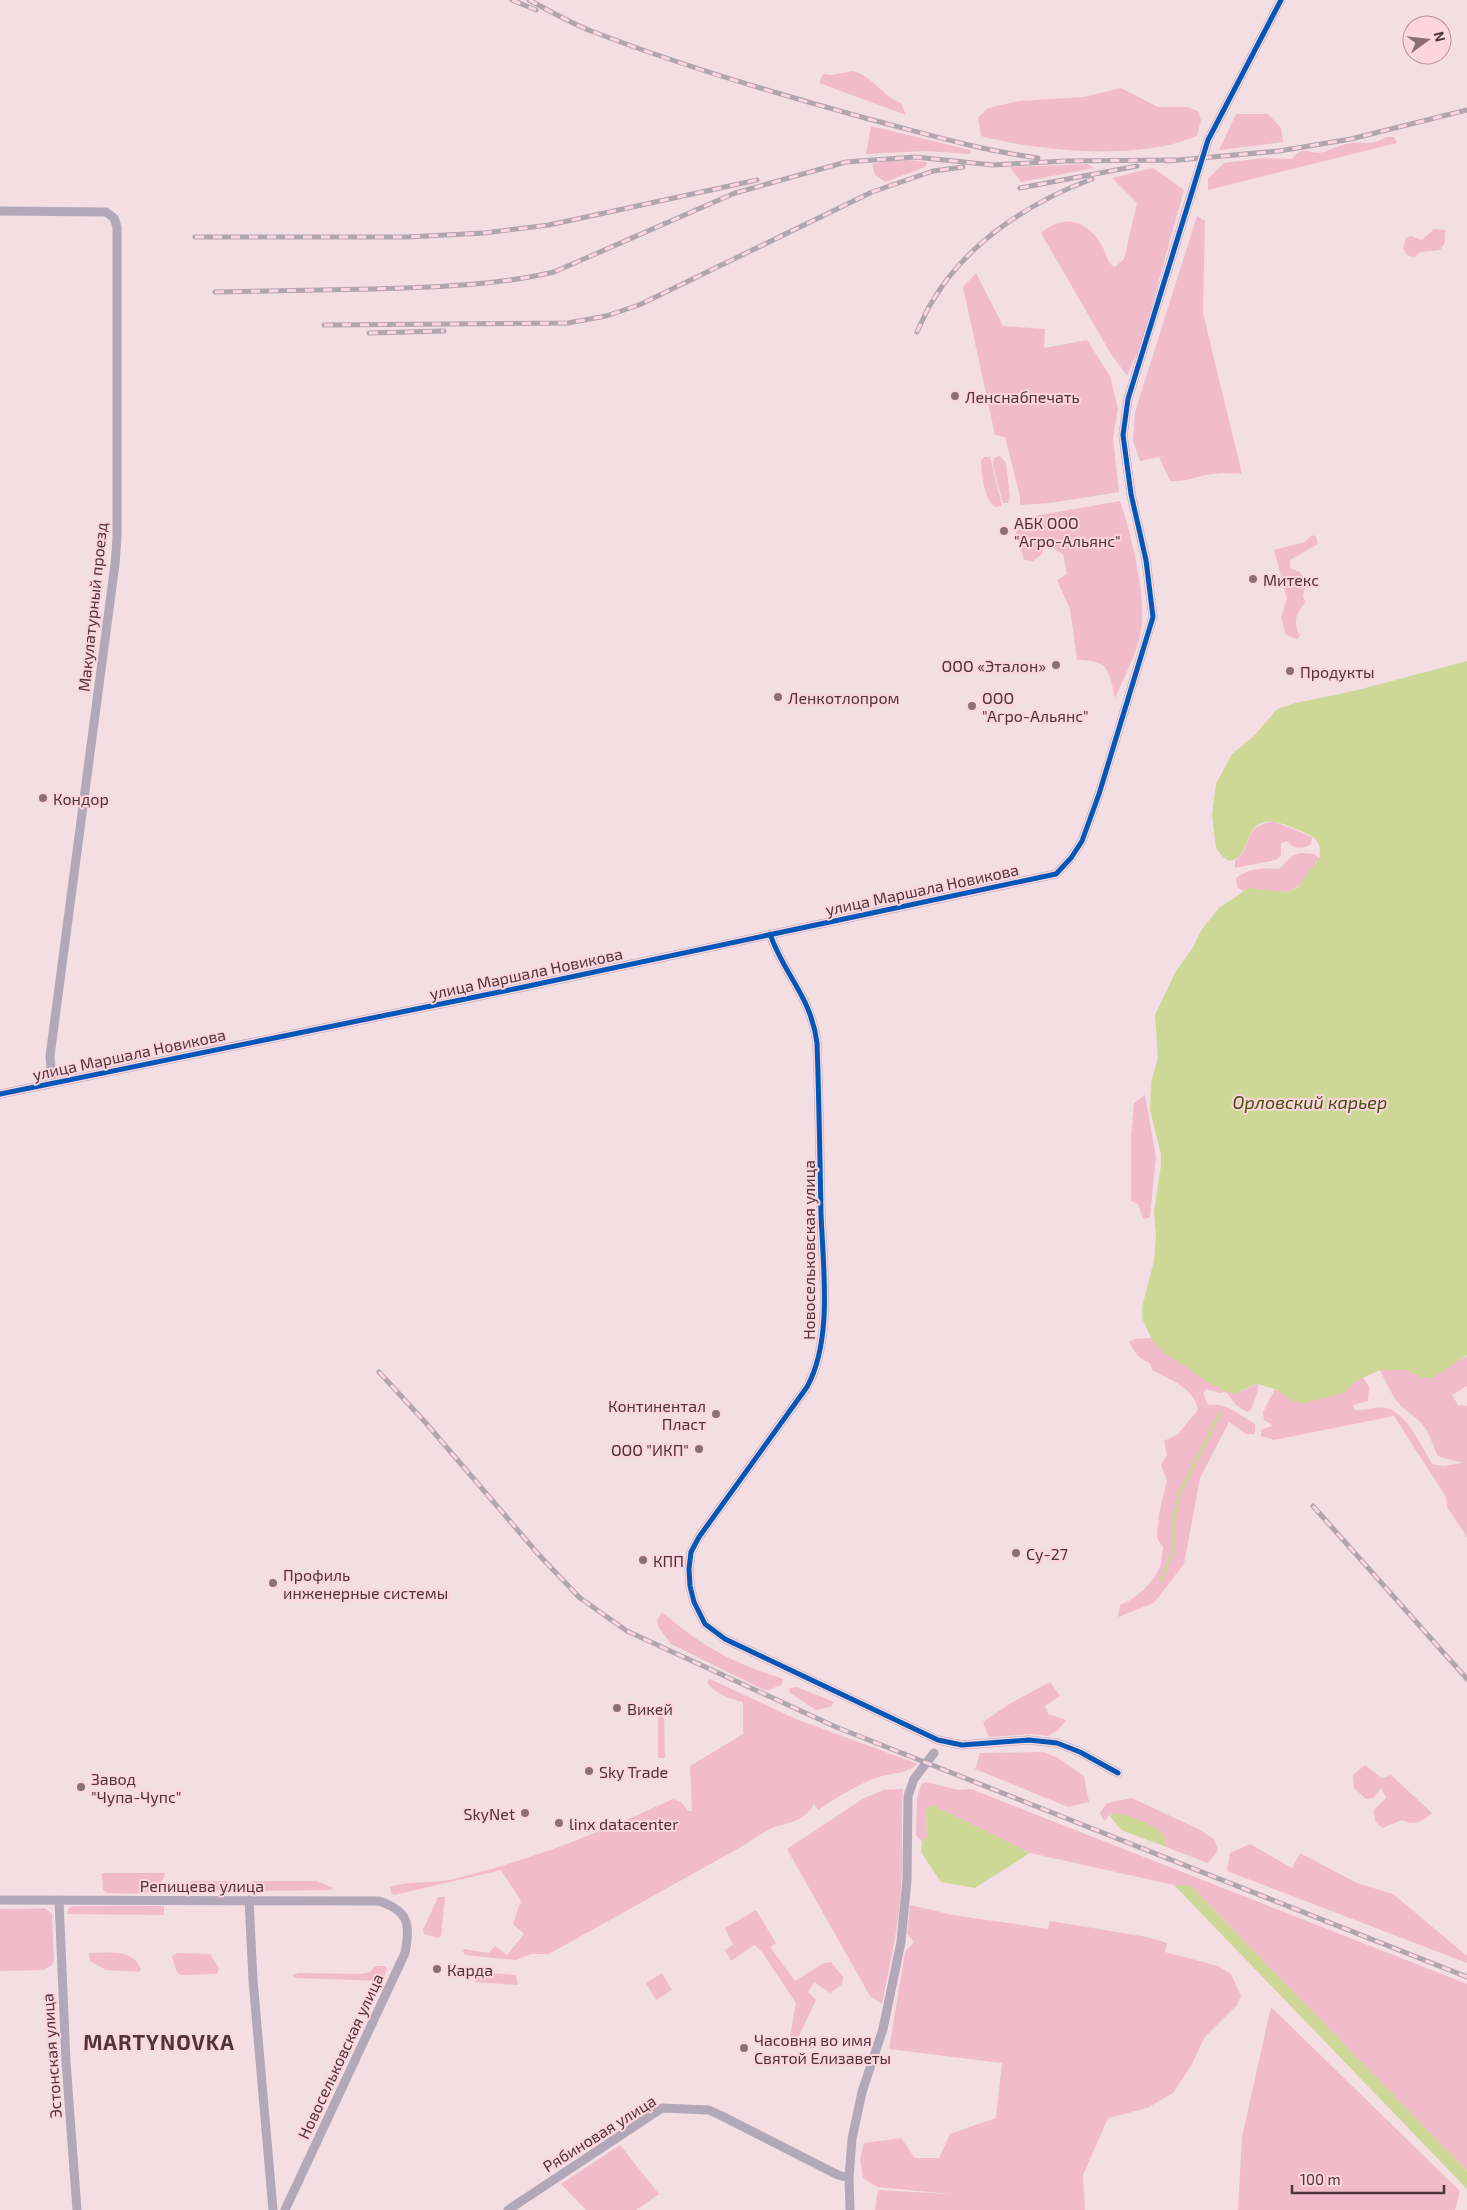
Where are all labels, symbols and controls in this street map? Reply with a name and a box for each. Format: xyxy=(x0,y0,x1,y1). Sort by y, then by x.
north arrow xyxy=(1402,15,1452,65)
text: N xyxy=(1431,29,1450,44)
place label: Ленснабпечать xyxy=(965,387,1080,406)
marker: Ленснабпечать xyxy=(949,390,961,402)
place label: АБК ООО "Агро-Альянс" xyxy=(1014,513,1121,550)
street label: Макулатурный проезд xyxy=(74,521,111,693)
marker: АБК ООО "Агро-Альянс" xyxy=(998,525,1010,537)
place label: Митекс xyxy=(1263,570,1319,589)
marker: Митекс xyxy=(1247,573,1259,585)
place label: ООО «Эталон» xyxy=(942,656,1046,675)
marker: ООО «Эталон» xyxy=(1050,659,1062,671)
place label: Продукты xyxy=(1300,662,1375,682)
marker: Продукты xyxy=(1284,665,1296,677)
place label: Ленкотлопром xyxy=(788,688,900,707)
place label: ООО "Агро-Альянс" xyxy=(982,688,1089,725)
marker: Ленкотлопром xyxy=(772,691,784,703)
marker: ООО "Агро-Альянс" xyxy=(966,700,978,712)
place label: Кондор xyxy=(53,789,109,808)
marker: Кондор xyxy=(37,792,49,804)
street label: улица Маршала Новикова xyxy=(824,859,1021,920)
street label: улица Маршала Новикова xyxy=(428,943,625,1004)
street label: улица Маршала Новикова xyxy=(31,1024,228,1085)
water label: Орловский карьер xyxy=(1233,1091,1387,1113)
street label: Новосельковская улица xyxy=(799,1160,819,1340)
place label: Континентал Пласт xyxy=(608,1396,706,1433)
marker: Континентал Пласт xyxy=(710,1408,722,1420)
place label: ООО "ИКП" xyxy=(611,1440,689,1459)
marker: ООО "ИКП" xyxy=(693,1443,705,1455)
place label: Су-27 xyxy=(1026,1544,1068,1564)
marker: Су-27 xyxy=(1010,1547,1022,1559)
place label: КПП xyxy=(653,1551,684,1570)
marker: КПП xyxy=(637,1554,649,1566)
place label: Профиль инженерные системы xyxy=(283,1565,448,1602)
marker: Профиль инженерные системы xyxy=(267,1577,279,1589)
place label: Викей xyxy=(627,1699,673,1718)
marker: Викей xyxy=(611,1702,623,1714)
place label: Sky Trade xyxy=(599,1762,668,1781)
marker: Sky Trade xyxy=(583,1765,595,1777)
place label: Завод "Чупа-Чупс" xyxy=(91,1769,181,1807)
marker: Завод "Чупа-Чупс" xyxy=(75,1781,87,1793)
place label: SkyNet xyxy=(463,1804,515,1823)
marker: SkyNet xyxy=(519,1807,531,1819)
place label: linx datacenter xyxy=(569,1814,679,1833)
marker: linx datacenter xyxy=(553,1817,565,1829)
street label: Репищева улица xyxy=(140,1876,264,1896)
place label: Карда xyxy=(447,1960,493,1979)
marker: Карда xyxy=(431,1963,443,1975)
street label: Новосельковская улица xyxy=(293,1970,388,2142)
street label: Эстонская улица xyxy=(37,1993,66,2119)
district label: MARTYNOVKA xyxy=(83,2029,235,2054)
place label: Часовня во имя Святой Елизаветы xyxy=(754,2030,891,2067)
marker: Часовня во имя Святой Елизаветы xyxy=(738,2042,750,2054)
street label: Рябиновая улица xyxy=(539,2091,660,2176)
scale bar xyxy=(1292,2162,1444,2194)
text: 100 m xyxy=(1300,2170,1341,2188)

